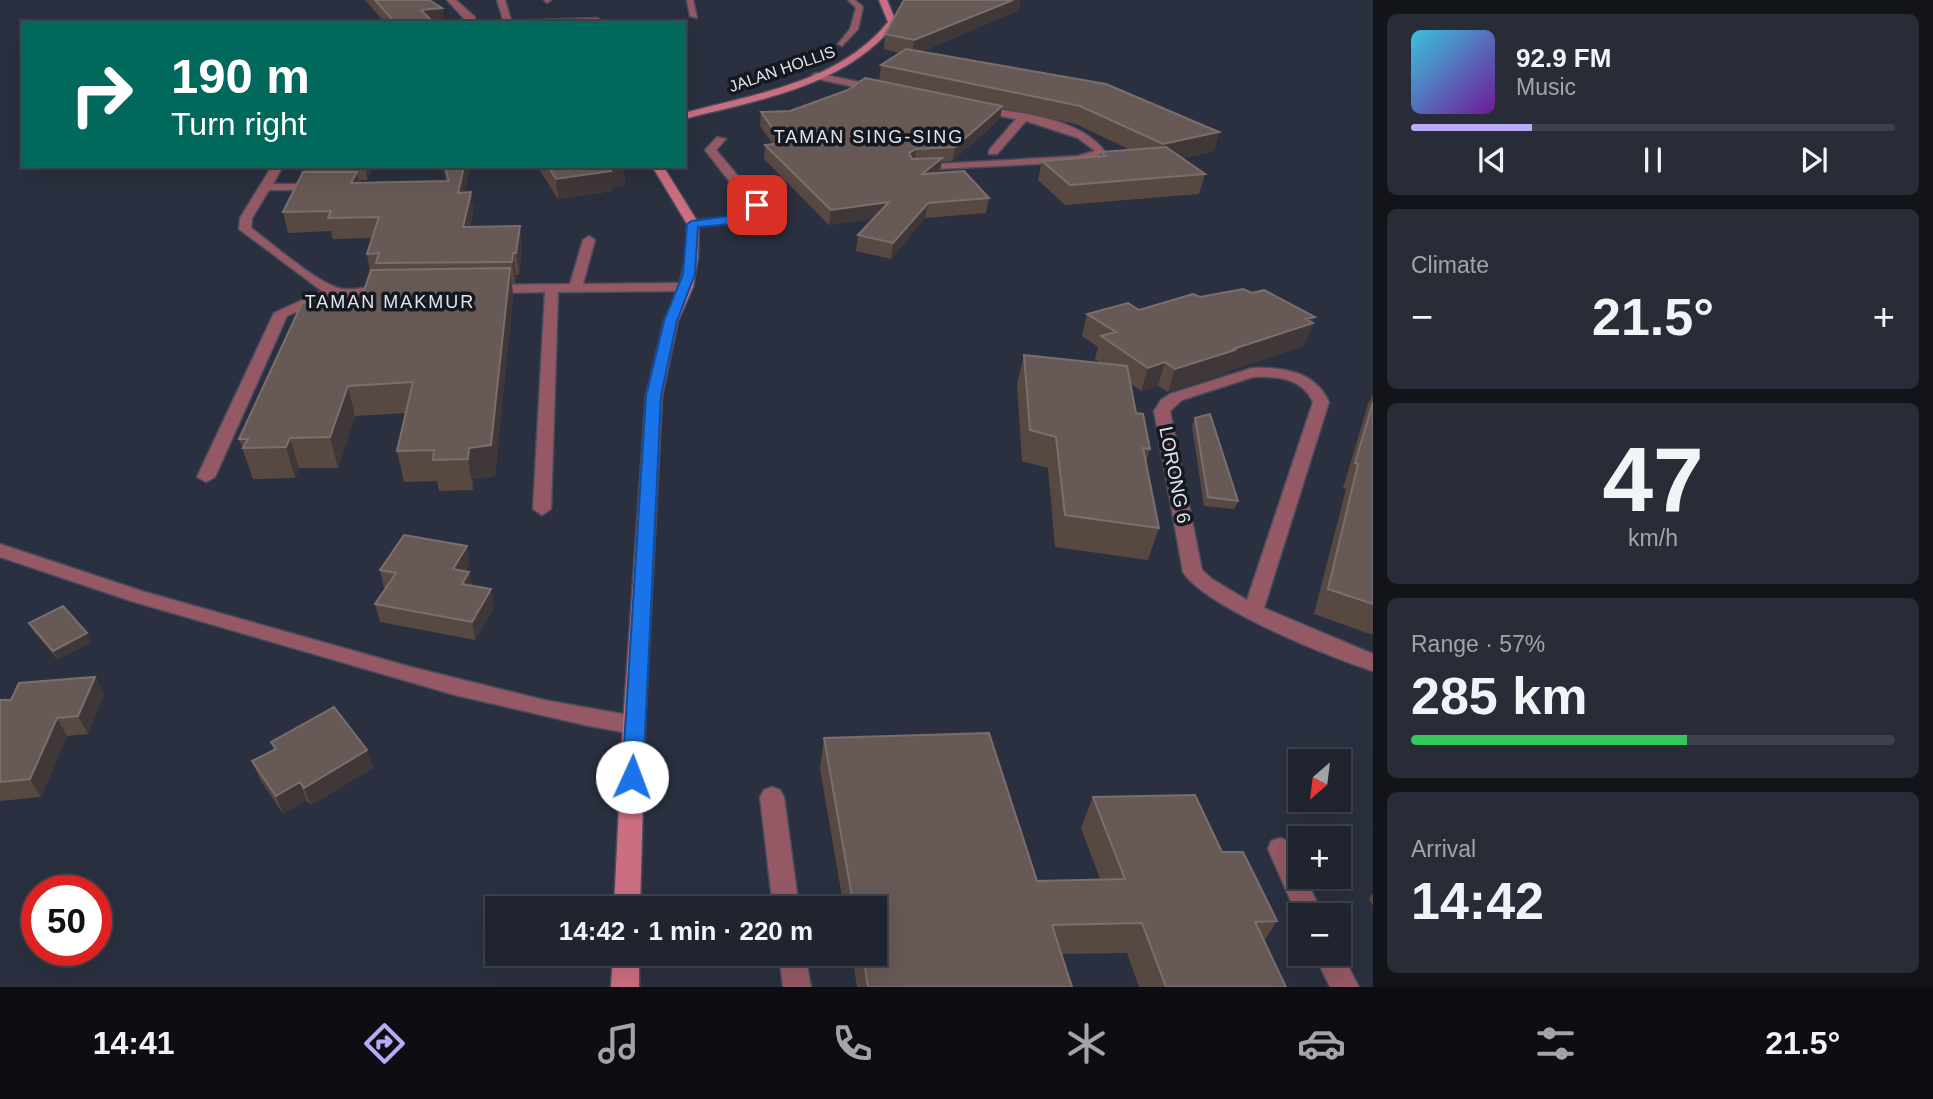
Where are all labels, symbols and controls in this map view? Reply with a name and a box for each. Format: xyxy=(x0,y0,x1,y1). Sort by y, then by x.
street label: JALAN HOLLIS xyxy=(727,43,837,95)
text: 92.9 FM xyxy=(1516,43,1611,73)
icon: right xyxy=(56,49,147,140)
text: 190 m xyxy=(171,49,310,103)
text: Music xyxy=(1516,74,1576,100)
text: Turn right xyxy=(171,106,307,142)
district label: TAMAN SING-SING xyxy=(774,127,964,147)
icon: previous xyxy=(1473,141,1511,179)
icon: pause xyxy=(1634,141,1672,179)
icon: next xyxy=(1795,141,1833,179)
pin xyxy=(727,175,787,235)
icon: arrive xyxy=(738,186,776,224)
text: Climate xyxy=(1411,252,1489,278)
text: 21.5° xyxy=(1592,288,1714,346)
district label: TAMAN MAKMUR xyxy=(305,292,475,312)
text: − xyxy=(1411,296,1433,338)
text: + xyxy=(1873,296,1895,338)
street label: LORONG 6 xyxy=(1155,425,1195,525)
text: 47 xyxy=(1602,429,1704,530)
text: km/h xyxy=(1628,525,1678,551)
text: Range · 57% xyxy=(1411,631,1545,657)
text: 285 km xyxy=(1411,667,1587,725)
position arrow xyxy=(595,740,669,814)
north arrow xyxy=(1288,749,1351,812)
map controls xyxy=(1288,749,1351,966)
button: + xyxy=(1288,826,1351,889)
text: Arrival xyxy=(1411,836,1476,862)
text: 14:42 xyxy=(1411,872,1544,930)
speed limit sign: 50 xyxy=(21,875,112,966)
button: − xyxy=(1288,903,1351,966)
text: 14:42 · 1 min · 220 m xyxy=(559,916,813,946)
icon: directions xyxy=(360,1019,409,1068)
icon: music xyxy=(594,1019,643,1068)
icon: phone xyxy=(828,1019,877,1068)
icon: climate xyxy=(1062,1019,1111,1068)
icon: car xyxy=(1297,1019,1346,1068)
icon: filters xyxy=(1531,1019,1580,1068)
text: 14:41 xyxy=(93,1025,174,1061)
text: 21.5° xyxy=(1765,1025,1840,1061)

